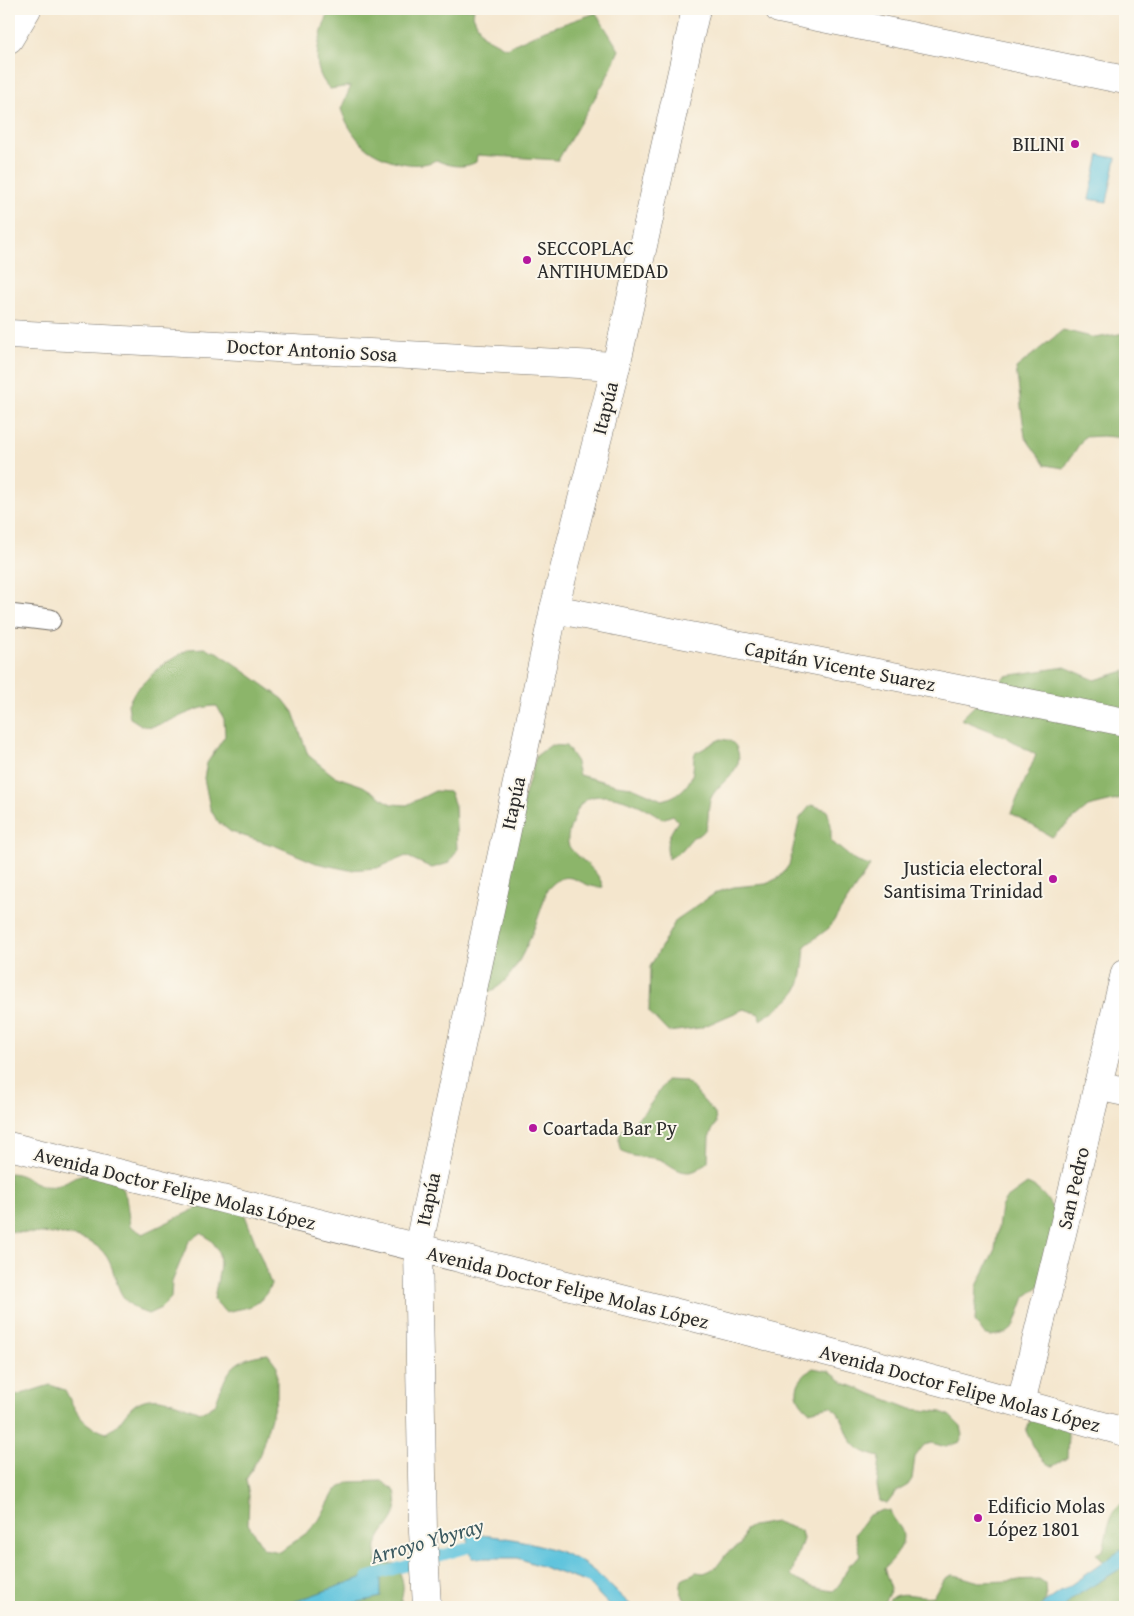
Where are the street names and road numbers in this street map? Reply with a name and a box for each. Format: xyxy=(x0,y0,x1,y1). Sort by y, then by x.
street label: Doctor Antonio Sosa xyxy=(226,331,399,368)
street label: Itapúa xyxy=(584,378,625,437)
street label: Capitán Vicente Suarez xyxy=(742,633,938,698)
street label: Itapúa xyxy=(493,773,532,832)
street label: Avenida Doctor Felipe Molas López xyxy=(31,1138,319,1237)
street label: San Pedro xyxy=(1049,1144,1096,1232)
street label: Itapúa xyxy=(408,1169,447,1228)
street label: Avenida Doctor Felipe Molas López xyxy=(424,1237,712,1336)
street label: Avenida Doctor Felipe Molas López xyxy=(817,1336,1104,1439)

